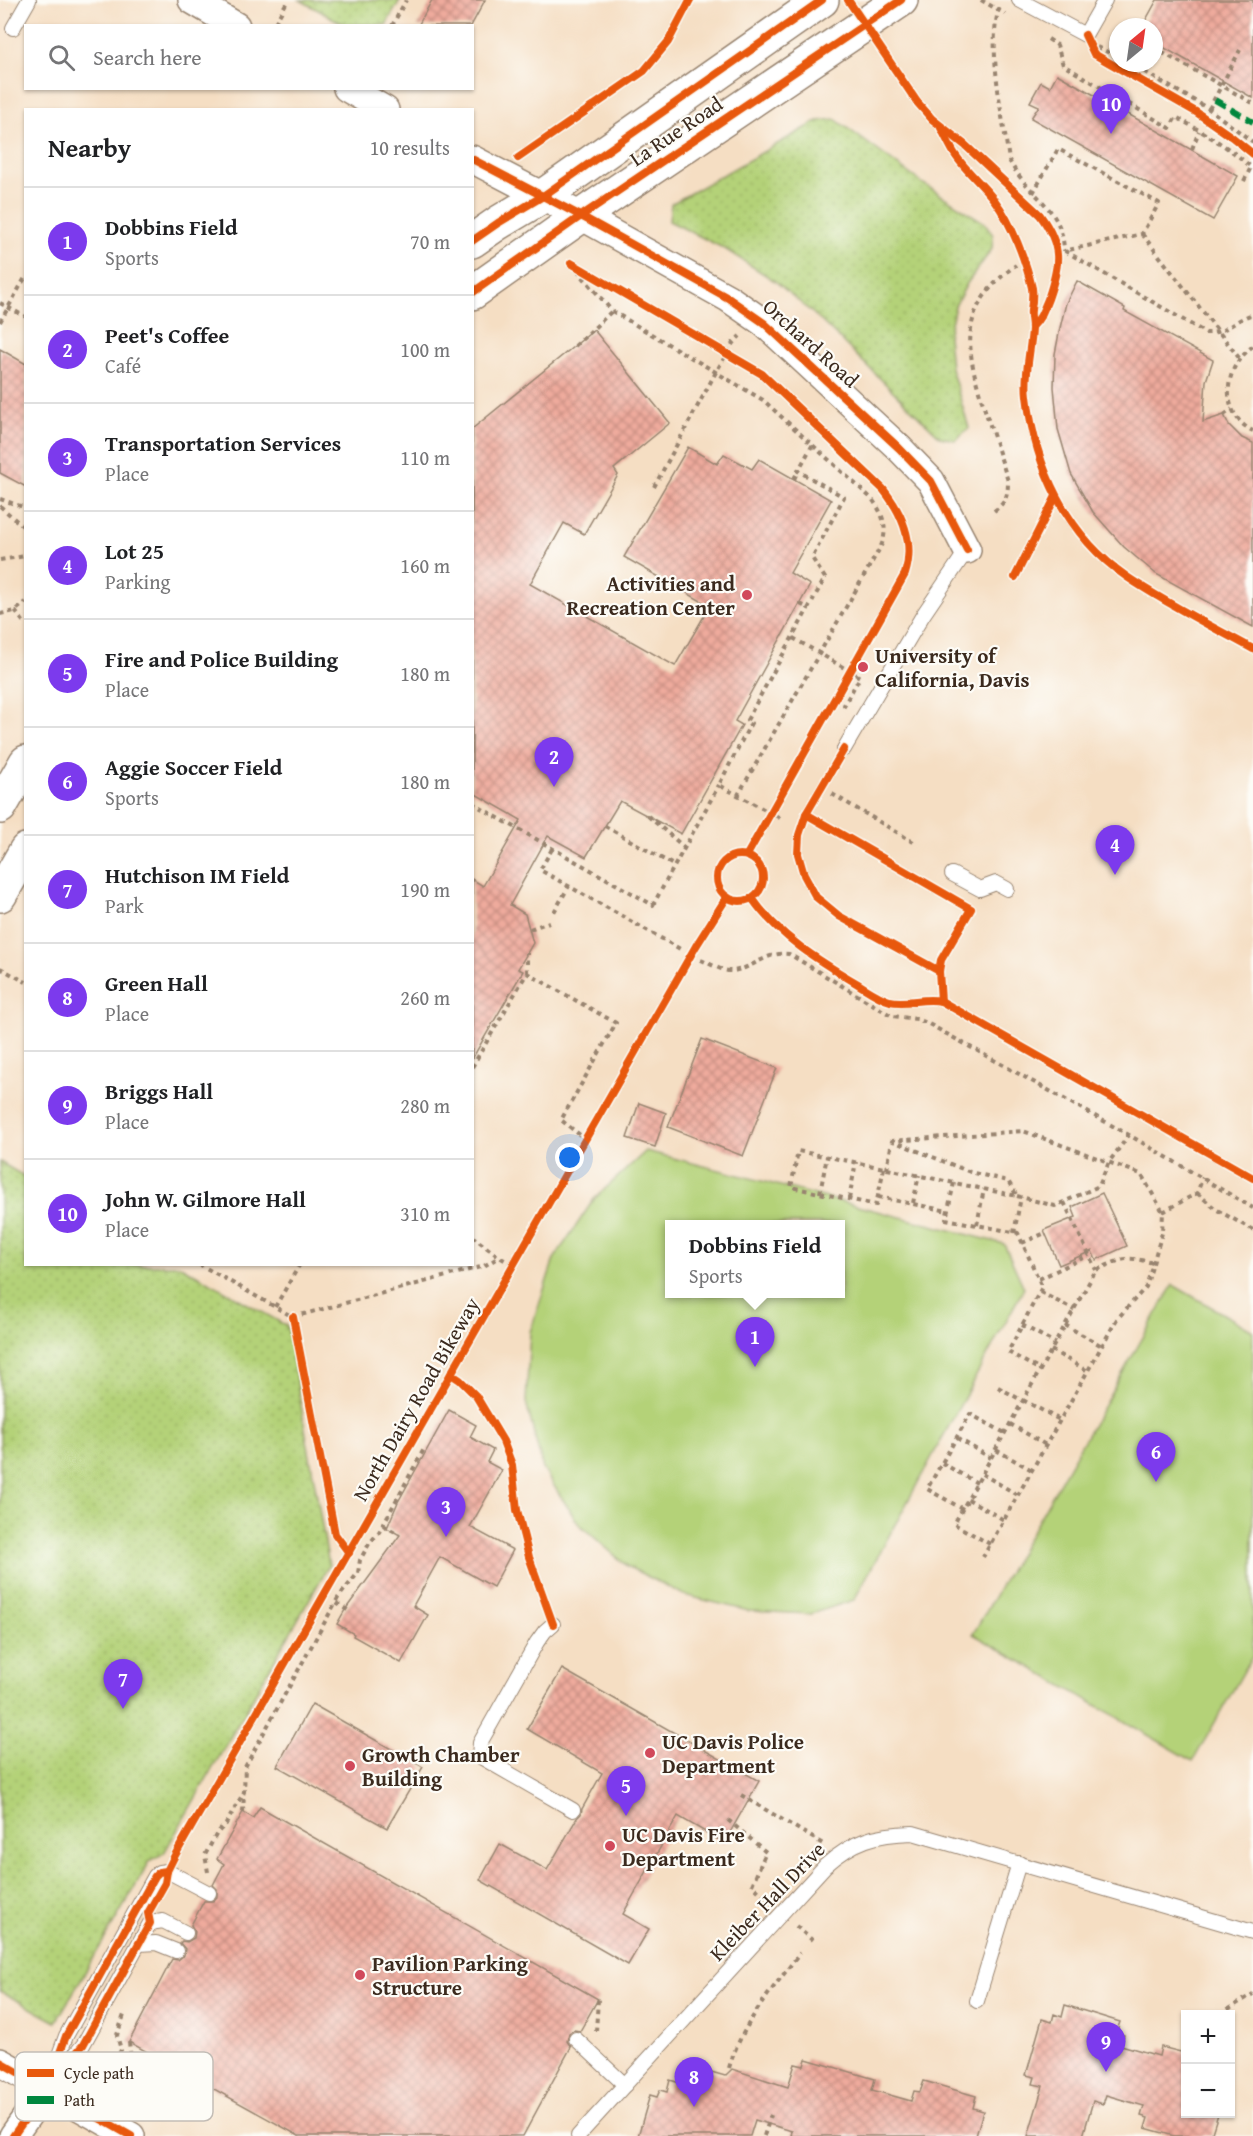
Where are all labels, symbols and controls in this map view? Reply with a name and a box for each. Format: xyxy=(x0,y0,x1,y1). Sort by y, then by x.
north arrow xyxy=(1109,18,1163,72)
search box xyxy=(24,24,474,90)
icon: search xyxy=(45,41,78,74)
text: Search here xyxy=(93,41,202,73)
pin: 10 xyxy=(1092,84,1130,134)
street label: La Rue Road xyxy=(623,88,730,174)
text: Nearby xyxy=(48,128,131,167)
text: 10 results xyxy=(370,133,450,162)
text: Dobbins Field xyxy=(105,211,238,243)
text: 1 xyxy=(62,227,73,256)
text: 70 m xyxy=(410,227,450,256)
text: Sports xyxy=(105,243,159,272)
street label: Orchard Road xyxy=(756,291,867,395)
text: Peet's Coffee xyxy=(105,319,229,351)
text: 2 xyxy=(62,335,73,364)
text: 100 m xyxy=(400,335,450,364)
text: Café xyxy=(105,351,141,380)
text: Transportation Services xyxy=(105,427,341,459)
text: 3 xyxy=(62,443,73,472)
text: 110 m xyxy=(400,443,450,472)
text: Place xyxy=(105,459,149,488)
text: Lot 25 xyxy=(105,535,164,567)
text: 4 xyxy=(62,551,73,580)
text: 160 m xyxy=(400,551,450,580)
text: Parking xyxy=(105,567,170,596)
place label: Activities and Recreation Center xyxy=(566,568,735,623)
marker: Activities and Recreation Center xyxy=(740,588,754,602)
place label: University of California, Davis xyxy=(875,640,1030,695)
text: Fire and Police Building xyxy=(105,643,338,675)
text: 5 xyxy=(62,659,73,688)
text: 180 m xyxy=(400,659,450,688)
marker: University of California, Davis xyxy=(856,660,870,674)
text: Place xyxy=(105,675,149,704)
pin: 2 xyxy=(534,738,574,787)
text: Aggie Soccer Field xyxy=(105,751,282,783)
text: 6 xyxy=(62,767,73,796)
text: 180 m xyxy=(400,767,450,796)
text: Sports xyxy=(105,783,159,812)
pin: 4 xyxy=(1096,826,1134,875)
text: Hutchison IM Field xyxy=(105,859,289,891)
text: 7 xyxy=(62,875,73,904)
text: 190 m xyxy=(400,875,450,904)
text: Park xyxy=(105,891,144,920)
text: Green Hall xyxy=(105,967,208,999)
text: 8 xyxy=(62,983,73,1012)
text: 260 m xyxy=(400,983,450,1012)
text: Place xyxy=(105,999,149,1028)
text: Briggs Hall xyxy=(105,1075,213,1107)
text: 9 xyxy=(62,1091,73,1120)
text: 280 m xyxy=(400,1091,450,1120)
text: Place xyxy=(105,1107,149,1136)
your location xyxy=(555,1143,584,1172)
text: John W. Gilmore Hall xyxy=(105,1183,306,1215)
text: 10 xyxy=(57,1199,78,1228)
text: 310 m xyxy=(400,1199,450,1228)
text: Place xyxy=(105,1215,149,1244)
popup xyxy=(665,1220,845,1298)
text: Dobbins Field xyxy=(689,1229,821,1261)
text: Sports xyxy=(689,1261,743,1290)
street label: North Dairy Road Bikeway xyxy=(345,1291,487,1507)
pin: 1 xyxy=(736,1318,774,1367)
pin: 6 xyxy=(1136,1432,1176,1482)
pin: 3 xyxy=(426,1488,466,1537)
pin: 7 xyxy=(104,1660,142,1709)
place label: UC Davis Police Department xyxy=(662,1726,804,1781)
place label: Growth Chamber Building xyxy=(362,1739,520,1794)
marker: UC Davis Police Department xyxy=(643,1746,657,1760)
marker: Growth Chamber Building xyxy=(343,1759,357,1773)
pin: 5 xyxy=(606,1766,646,1816)
place label: UC Davis Fire Department xyxy=(622,1819,745,1874)
street label: Kleiber Hall Drive xyxy=(702,1834,832,1968)
marker: UC Davis Fire Department xyxy=(603,1839,617,1853)
place label: Pavilion Parking Structure xyxy=(372,1948,529,2003)
marker: Pavilion Parking Structure xyxy=(353,1968,367,1982)
map controls xyxy=(1181,2010,1235,2118)
button: + xyxy=(1181,2010,1235,2064)
pin: 9 xyxy=(1086,2022,1126,2072)
legend xyxy=(15,2052,213,2121)
pin: 8 xyxy=(674,2058,714,2107)
text: Cycle path xyxy=(64,2061,134,2085)
button: − xyxy=(1181,2064,1235,2118)
text: Path xyxy=(64,2088,95,2112)

